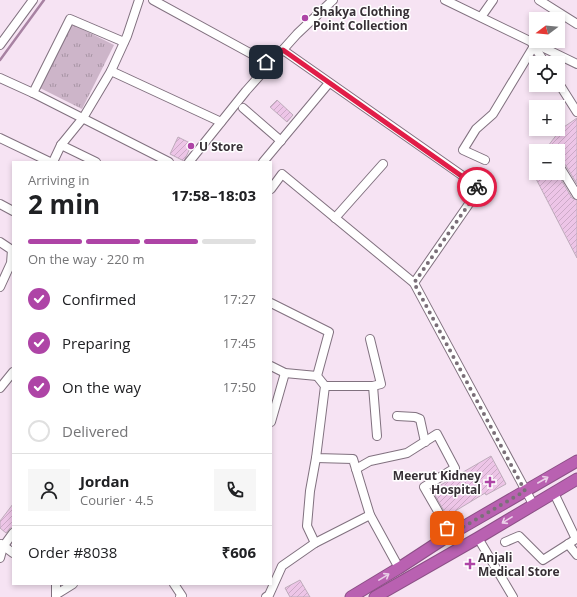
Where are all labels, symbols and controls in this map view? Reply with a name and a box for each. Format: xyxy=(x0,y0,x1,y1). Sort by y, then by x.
place label: Shakya Clothing Point Collection xyxy=(313,3,410,34)
north arrow xyxy=(529,12,565,48)
map controls xyxy=(529,12,565,180)
marker: Shakya Clothing Point Collection xyxy=(300,13,310,23)
pin xyxy=(249,45,283,79)
icon: home xyxy=(255,51,277,73)
button: locate xyxy=(529,56,565,92)
button: + xyxy=(529,100,565,136)
place label: U Store xyxy=(199,138,243,155)
marker: U Store xyxy=(186,141,196,151)
button: − xyxy=(529,144,565,180)
courier xyxy=(457,167,497,207)
text: Arriving in xyxy=(28,171,90,189)
icon: bike xyxy=(466,176,488,198)
text: 17:58–18:03 xyxy=(171,185,256,205)
text: 2 min xyxy=(28,186,100,222)
text: On the way · 220 m xyxy=(28,250,144,268)
icon: check xyxy=(28,288,50,310)
text: Confirmed xyxy=(62,289,136,309)
text: 17:27 xyxy=(223,290,256,308)
icon: check xyxy=(28,332,50,354)
text: Preparing xyxy=(62,333,130,353)
text: 17:45 xyxy=(223,334,256,352)
icon: check xyxy=(28,376,50,398)
text: On the way xyxy=(62,377,141,397)
text: 17:50 xyxy=(223,378,256,396)
text: Delivered xyxy=(62,421,129,441)
place label: Meerut Kidney Hospital xyxy=(393,467,481,498)
button: person xyxy=(28,469,70,511)
button: phone xyxy=(214,469,256,511)
text: Jordan xyxy=(80,471,129,491)
marker: Meerut Kidney Hospital xyxy=(484,476,496,488)
one-way arrow xyxy=(537,476,549,484)
text: Courier · 4.5 xyxy=(80,491,154,509)
pin xyxy=(430,511,464,545)
one-way arrow xyxy=(501,516,513,524)
icon: bag xyxy=(436,517,458,539)
text: Order #8038 xyxy=(28,542,117,562)
text: ₹606 xyxy=(222,542,256,562)
place label: Anjali Medical Store xyxy=(478,549,560,580)
marker: Anjali Medical Store xyxy=(465,559,475,569)
one-way arrow xyxy=(378,573,390,581)

